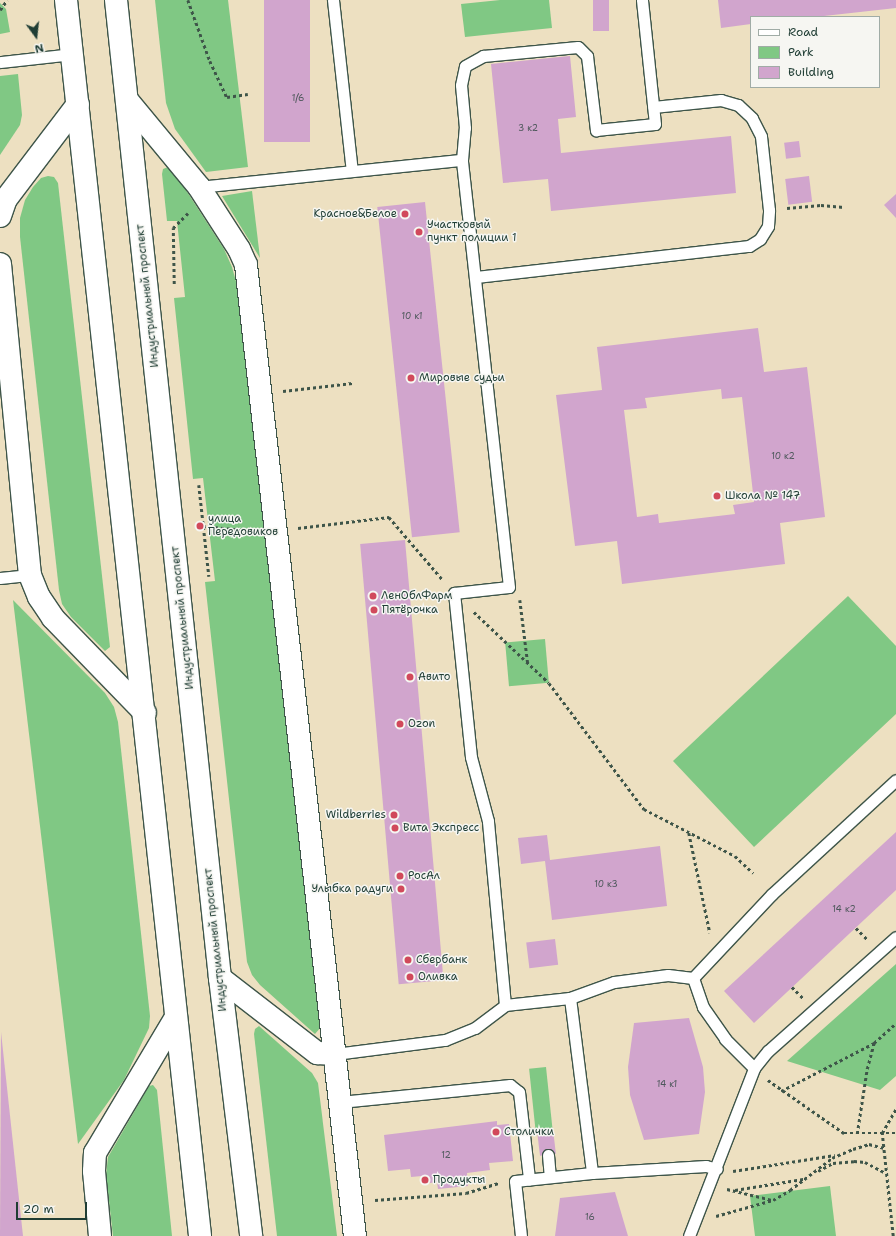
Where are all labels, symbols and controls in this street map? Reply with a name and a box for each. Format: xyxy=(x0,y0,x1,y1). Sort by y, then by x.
north arrow xyxy=(16,16,56,56)
legend xyxy=(750,16,880,88)
text: Road xyxy=(788,24,818,40)
text: N xyxy=(33,40,45,56)
text: Park xyxy=(788,44,814,60)
text: Building xyxy=(788,64,834,80)
house number: 1/6 xyxy=(292,93,304,103)
house number: 3 к2 xyxy=(518,123,538,133)
place label: Красное&Белое xyxy=(314,207,397,221)
marker: Красное&Белое xyxy=(400,209,410,219)
place label: Участковый пункт полиции 1 xyxy=(427,219,517,245)
street label: Индустриальный проспект xyxy=(134,224,162,368)
marker: Участковый пункт полиции 1 xyxy=(414,227,424,237)
house number: 10 к1 xyxy=(402,311,422,321)
place label: Мировые судьи xyxy=(419,371,505,385)
marker: Мировые судьи xyxy=(406,373,416,383)
house number: 10 к2 xyxy=(771,451,795,461)
place label: Школа № 147 xyxy=(725,489,800,503)
marker: Школа № 147 xyxy=(712,491,722,501)
place label: улица Передовиков xyxy=(208,513,278,539)
marker: улица Передовиков xyxy=(195,521,205,531)
street label: Индустриальный проспект xyxy=(169,546,197,690)
place label: ЛенОблФарм xyxy=(381,589,452,603)
marker: ЛенОблФарм xyxy=(368,591,378,601)
place label: Пятёрочка xyxy=(382,603,438,617)
marker: Пятёрочка xyxy=(369,605,379,615)
place label: Авито xyxy=(418,670,451,684)
marker: Авито xyxy=(405,672,415,682)
place label: Ozon xyxy=(408,717,435,731)
marker: Ozon xyxy=(395,719,405,729)
place label: Wildberries xyxy=(326,808,386,822)
marker: Wildberries xyxy=(389,810,399,820)
place label: Вита Экспресс xyxy=(403,821,479,835)
marker: Вита Экспресс xyxy=(390,823,400,833)
street label: Индустриальный проспект xyxy=(202,868,230,1012)
place label: РосАл xyxy=(408,869,440,883)
marker: РосАл xyxy=(395,871,405,881)
house number: 10 к3 xyxy=(594,879,618,889)
place label: Улыбка радуги xyxy=(311,882,393,896)
marker: Улыбка радуги xyxy=(396,884,406,894)
house number: 14 к2 xyxy=(832,904,856,914)
place label: Сбербанк xyxy=(416,953,467,967)
marker: Сбербанк xyxy=(403,955,413,965)
place label: Оливка xyxy=(418,970,457,984)
marker: Оливка xyxy=(405,972,415,982)
house number: 14 к1 xyxy=(657,1079,677,1089)
place label: Столички xyxy=(504,1125,554,1139)
marker: Столички xyxy=(491,1127,501,1137)
house number: 12 xyxy=(441,1150,451,1160)
place label: Продукты xyxy=(433,1173,485,1187)
marker: Продукты xyxy=(420,1175,430,1185)
scale bar xyxy=(18,1194,89,1220)
text: 20 m xyxy=(23,1201,54,1217)
house number: 16 xyxy=(585,1212,595,1222)

